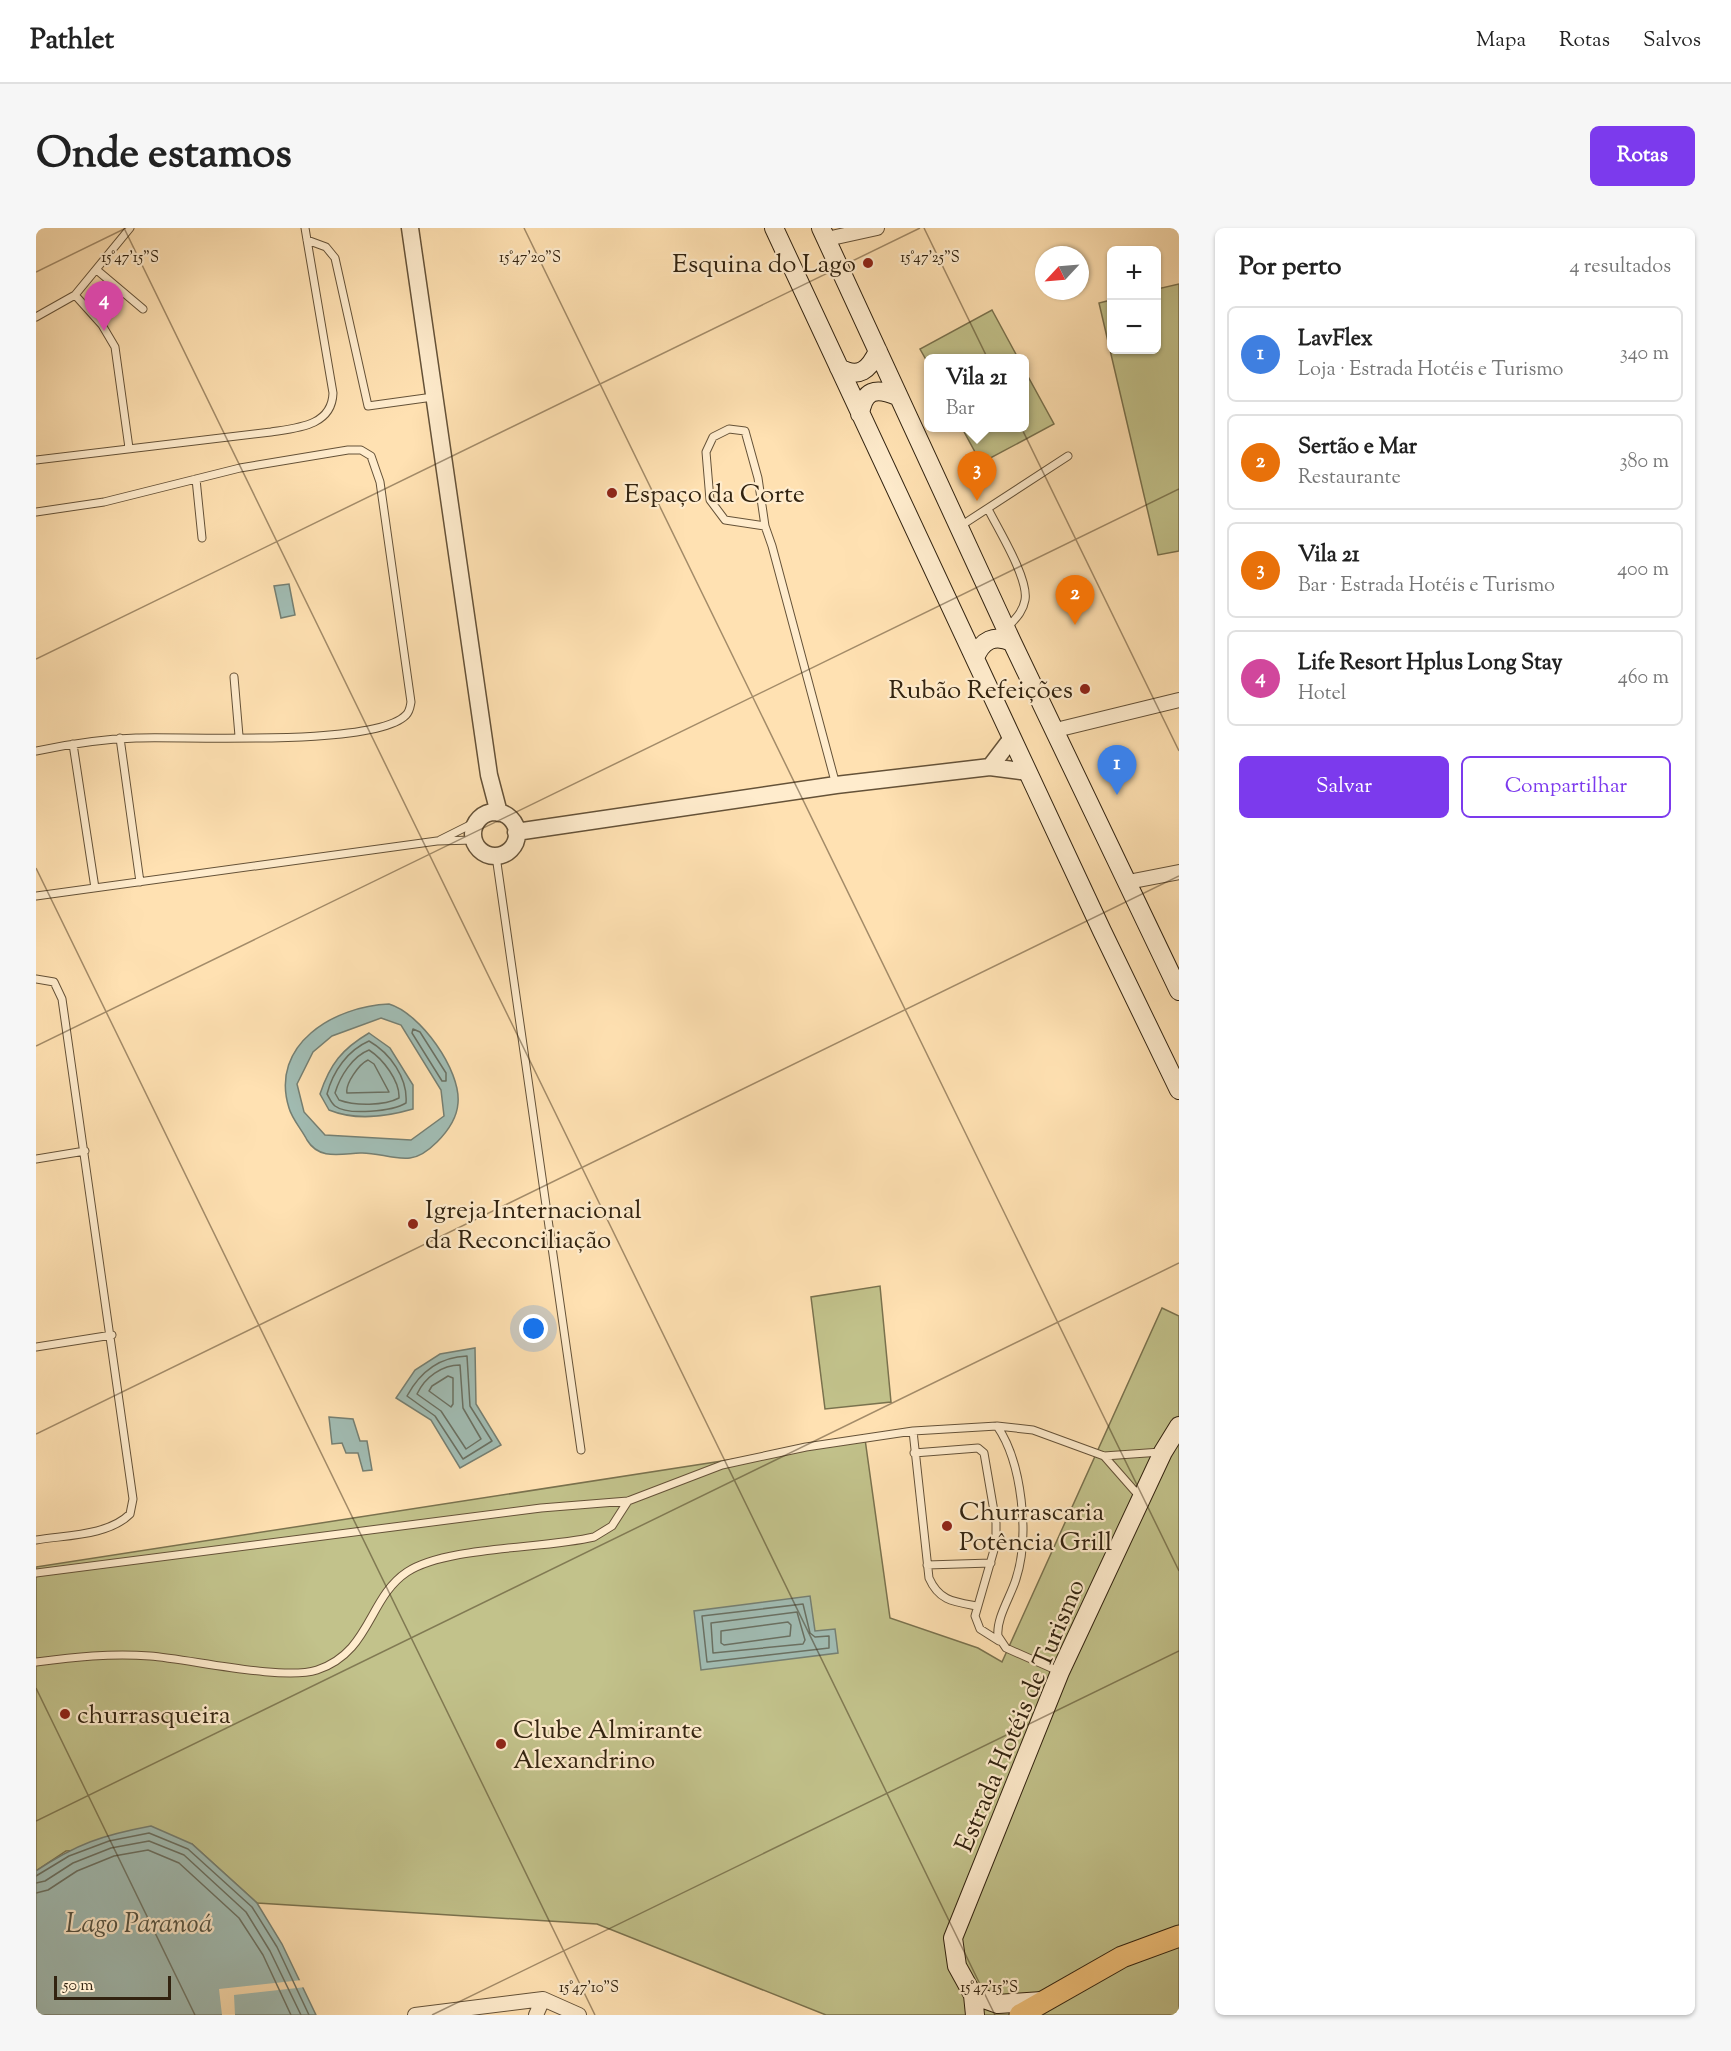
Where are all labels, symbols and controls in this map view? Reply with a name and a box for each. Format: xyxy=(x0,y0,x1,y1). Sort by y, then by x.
text: Pathlet xyxy=(30,21,114,61)
text: Mapa xyxy=(1476,26,1526,56)
text: Rotas xyxy=(1559,26,1610,56)
text: Salvos xyxy=(1643,26,1701,56)
text: Onde estamos xyxy=(36,126,292,186)
button: Rotas xyxy=(1590,126,1695,186)
north arrow xyxy=(1035,246,1089,300)
map controls xyxy=(1107,246,1161,354)
button: + xyxy=(1107,246,1161,300)
place label: Esquina do Lago xyxy=(672,247,856,284)
text: 15°47'15"S xyxy=(101,248,159,269)
text: 15°47'20"S xyxy=(499,248,561,269)
text: 15°47'25"S xyxy=(900,248,960,269)
text: Por perto xyxy=(1239,249,1341,286)
text: 4 resultados xyxy=(1569,253,1671,282)
marker: Esquina do Lago xyxy=(861,256,875,270)
pin: 4 xyxy=(84,282,124,331)
button: − xyxy=(1107,300,1161,354)
text: LavFlex xyxy=(1298,324,1373,356)
text: 1 xyxy=(1257,340,1264,369)
text: 340 m xyxy=(1620,340,1669,369)
popup xyxy=(924,354,1029,432)
text: Loja · Estrada Hotéis e Turismo xyxy=(1298,356,1564,385)
text: Vila 21 xyxy=(946,363,1007,395)
text: Bar xyxy=(946,395,975,424)
text: Sertão e Mar xyxy=(1298,432,1417,464)
text: 2 xyxy=(1256,448,1265,477)
text: 380 m xyxy=(1620,448,1669,477)
pin: 3 xyxy=(958,452,996,501)
text: Restaurante xyxy=(1298,464,1401,493)
place label: Espaço da Corte xyxy=(624,477,805,514)
marker: Espaço da Corte xyxy=(605,486,619,500)
text: Vila 21 xyxy=(1298,540,1359,572)
text: 3 xyxy=(1256,556,1265,585)
text: 400 m xyxy=(1617,556,1669,585)
text: Bar · Estrada Hotéis e Turismo xyxy=(1298,572,1555,601)
pin: 2 xyxy=(1056,576,1094,625)
text: Life Resort Hplus Long Stay xyxy=(1298,648,1563,680)
text: 4 xyxy=(1255,664,1266,693)
text: 460 m xyxy=(1618,664,1669,693)
place label: Rubão Refeições xyxy=(889,673,1073,710)
text: Hotel xyxy=(1298,680,1346,709)
marker: Rubão Refeições xyxy=(1078,682,1092,696)
pin: 1 xyxy=(1098,746,1136,795)
button: Salvar xyxy=(1239,756,1449,818)
button: Compartilhar xyxy=(1461,756,1671,818)
place label: Igreja Internacional da Reconciliação xyxy=(425,1193,642,1260)
marker: Igreja Internacional da Reconciliação xyxy=(406,1217,420,1231)
your location xyxy=(519,1314,548,1343)
place label: Churrascaria Potência Grill xyxy=(959,1495,1112,1562)
marker: Churrascaria Potência Grill xyxy=(940,1519,954,1533)
street label: Estrada Hotéis de Turismo xyxy=(947,1574,1096,1858)
place label: churrasqueira xyxy=(77,1698,231,1735)
marker: churrasqueira xyxy=(58,1707,72,1721)
place label: Clube Almirante Alexandrino xyxy=(513,1713,703,1780)
marker: Clube Almirante Alexandrino xyxy=(494,1737,508,1751)
water label: Lago Paranoá xyxy=(65,1906,213,1945)
scale bar xyxy=(54,1973,171,2000)
text: 50 m xyxy=(63,1975,94,1998)
text: 15°47'10"S xyxy=(559,1978,619,1999)
text: 15°47'15"S xyxy=(960,1978,1018,1999)

